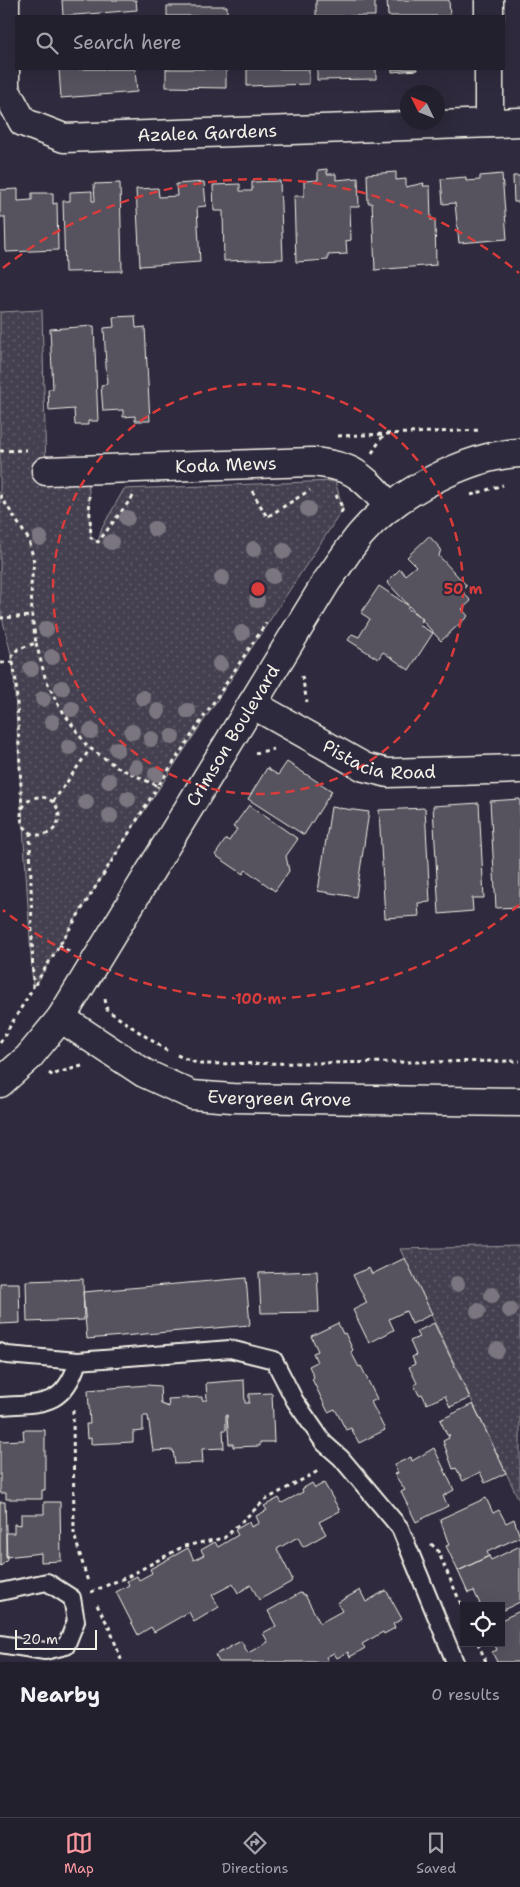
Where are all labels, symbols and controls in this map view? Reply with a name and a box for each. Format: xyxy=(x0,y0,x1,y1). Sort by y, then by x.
search box xyxy=(15,15,505,70)
icon: search xyxy=(33,29,61,57)
text: Search here xyxy=(73,30,182,55)
north arrow xyxy=(400,85,445,130)
street label: Azalea Gardens xyxy=(137,119,278,147)
street label: Koda Mews xyxy=(175,451,277,479)
text: 50 m xyxy=(444,579,483,599)
centre of rings xyxy=(249,580,267,598)
street label: Crimson Boulevard xyxy=(181,660,285,811)
street label: Pistacia Road xyxy=(318,734,436,785)
text: 100 m xyxy=(235,989,281,1009)
street label: Evergreen Grove xyxy=(207,1084,352,1112)
map controls xyxy=(460,1602,505,1647)
button: locate xyxy=(460,1602,505,1647)
scale bar xyxy=(15,1627,98,1650)
text: 20 m xyxy=(22,1630,58,1648)
text: Nearby xyxy=(20,1681,100,1709)
text: 0 results xyxy=(431,1684,500,1705)
tab: Map xyxy=(64,1829,94,1877)
tab: Directions xyxy=(222,1829,288,1877)
tab: Saved xyxy=(416,1829,456,1877)

